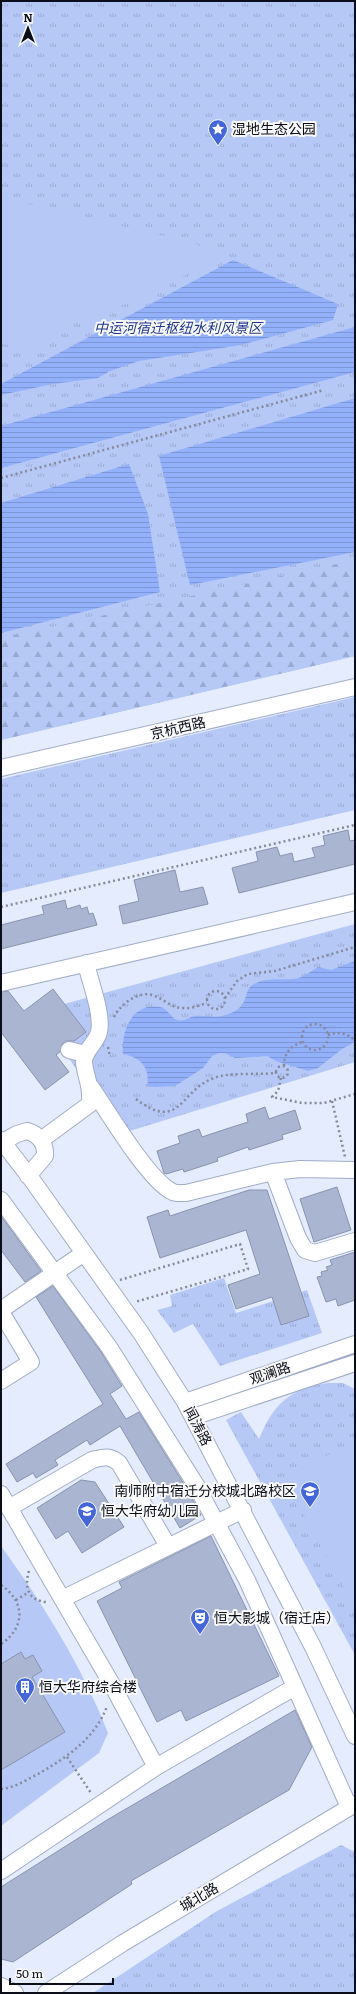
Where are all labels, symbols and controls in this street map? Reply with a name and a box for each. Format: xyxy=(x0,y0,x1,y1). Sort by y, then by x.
north arrow xyxy=(8,8,48,48)
text: N xyxy=(23,9,33,25)
place icon: 湿地生态公园 xyxy=(207,118,229,146)
place label: 湿地生态公园 xyxy=(232,118,316,138)
park label: 中运河宿迁枢纽水利风景区 xyxy=(94,317,264,337)
street label: 京杭西路 xyxy=(148,711,207,743)
street label: 观澜路 xyxy=(247,1356,293,1388)
street label: 闻涛路 xyxy=(180,1402,218,1449)
place label: 南师附中宿迁分校城北路校区 xyxy=(114,1480,296,1500)
school or university icon: 南师附中宿迁分校城北路校区 xyxy=(299,1480,321,1508)
school or university icon: 恒大华府幼儿园 xyxy=(76,1500,98,1528)
place label: 恒大华府幼儿园 xyxy=(101,1500,199,1520)
theatre icon: 恒大影城（宿迁店） xyxy=(189,1607,211,1635)
place label: 恒大影城（宿迁店） xyxy=(214,1607,340,1627)
building icon: 恒大华府综合楼 xyxy=(14,1676,36,1704)
place label: 恒大华府综合楼 xyxy=(39,1676,137,1696)
street label: 城北路 xyxy=(175,1877,222,1916)
scale bar xyxy=(10,1960,113,1986)
text: 50 m xyxy=(16,1964,43,1982)

